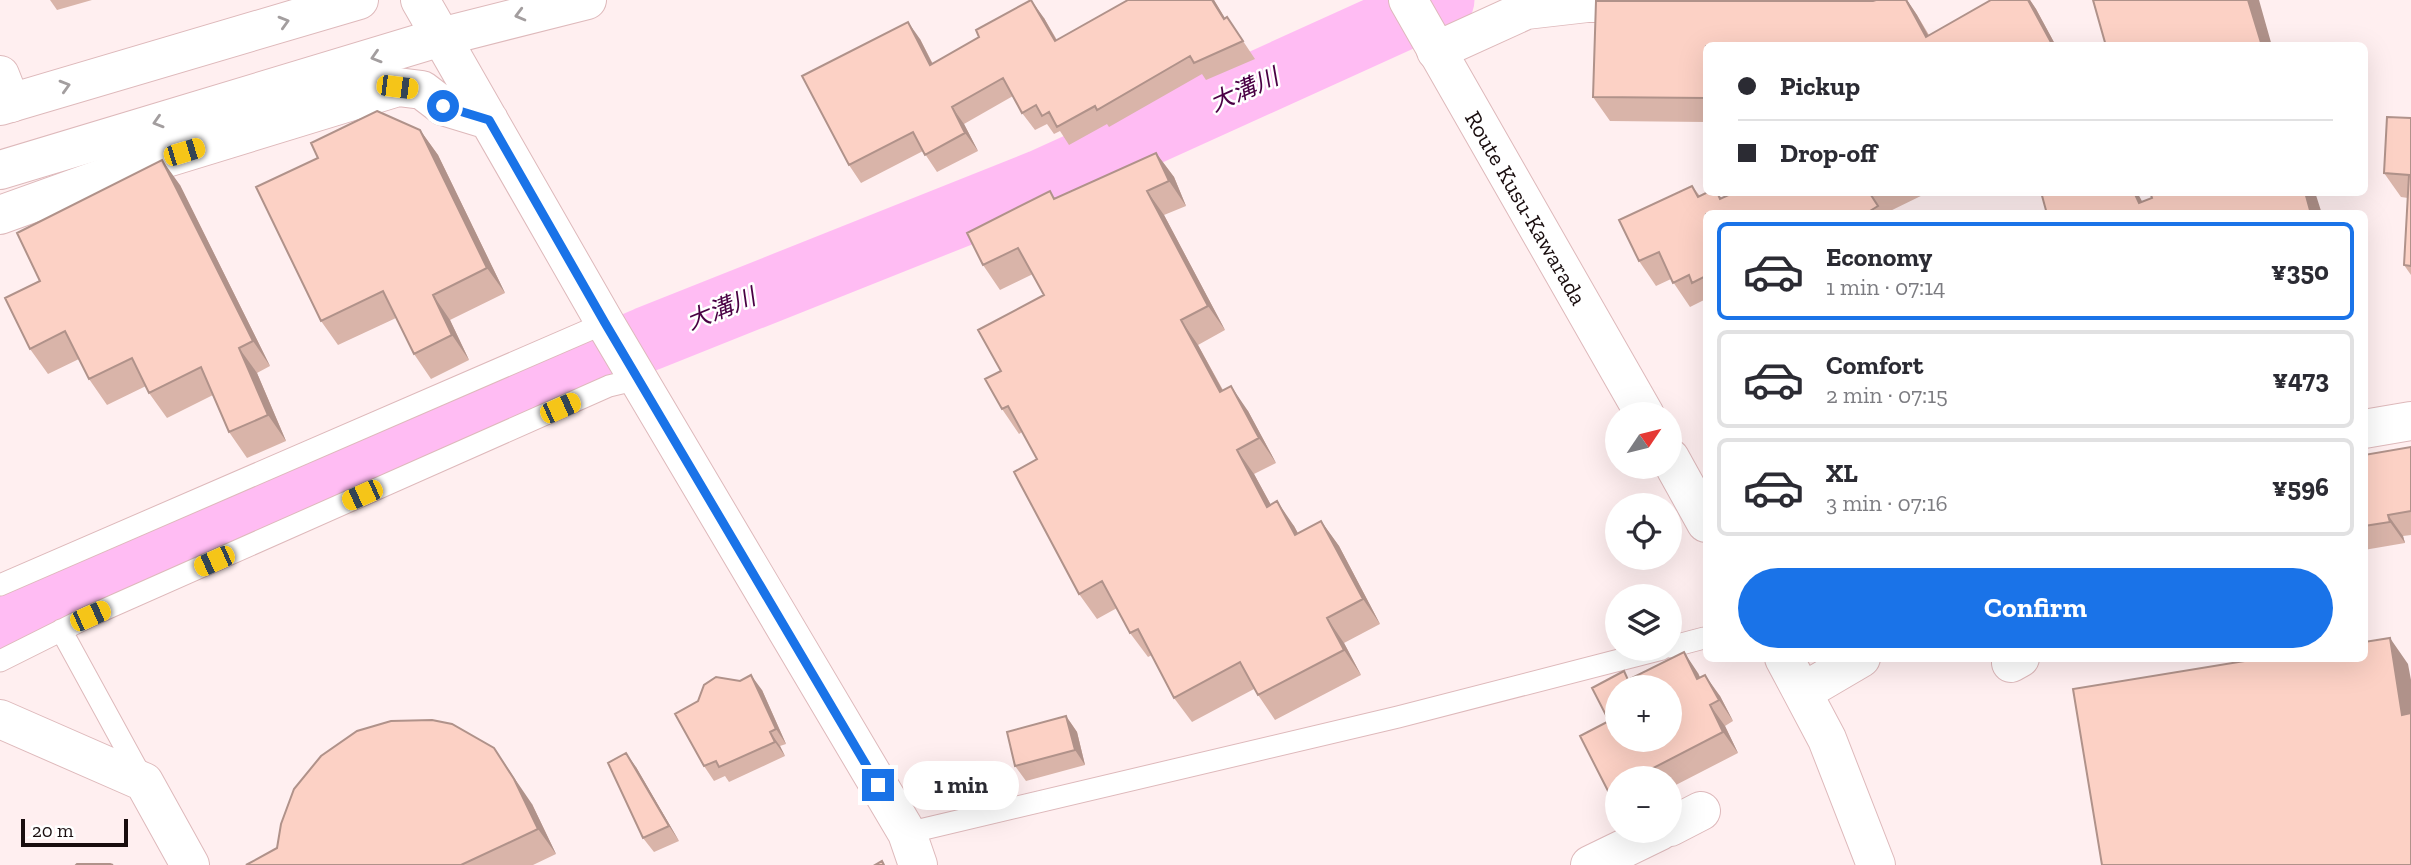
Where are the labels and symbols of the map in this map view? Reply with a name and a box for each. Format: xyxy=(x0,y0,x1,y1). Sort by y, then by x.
one-way arrow xyxy=(514,7,526,22)
one-way arrow xyxy=(277,16,289,31)
one-way arrow xyxy=(370,48,382,63)
water label: 大溝川 xyxy=(1205,60,1285,117)
car xyxy=(375,74,420,100)
one-way arrow xyxy=(59,80,71,95)
route start xyxy=(427,90,459,122)
street label: Route Kusu-Kawarada xyxy=(1459,106,1593,310)
one-way arrow xyxy=(152,114,164,129)
car xyxy=(161,136,208,168)
water label: 大溝川 xyxy=(682,280,762,335)
car xyxy=(537,390,584,426)
north arrow xyxy=(1605,402,1682,480)
car xyxy=(339,477,386,513)
car xyxy=(191,543,238,579)
car xyxy=(67,598,114,634)
callout: 1 min xyxy=(903,760,1018,810)
route end xyxy=(862,769,894,801)
scale bar xyxy=(21,816,128,848)

